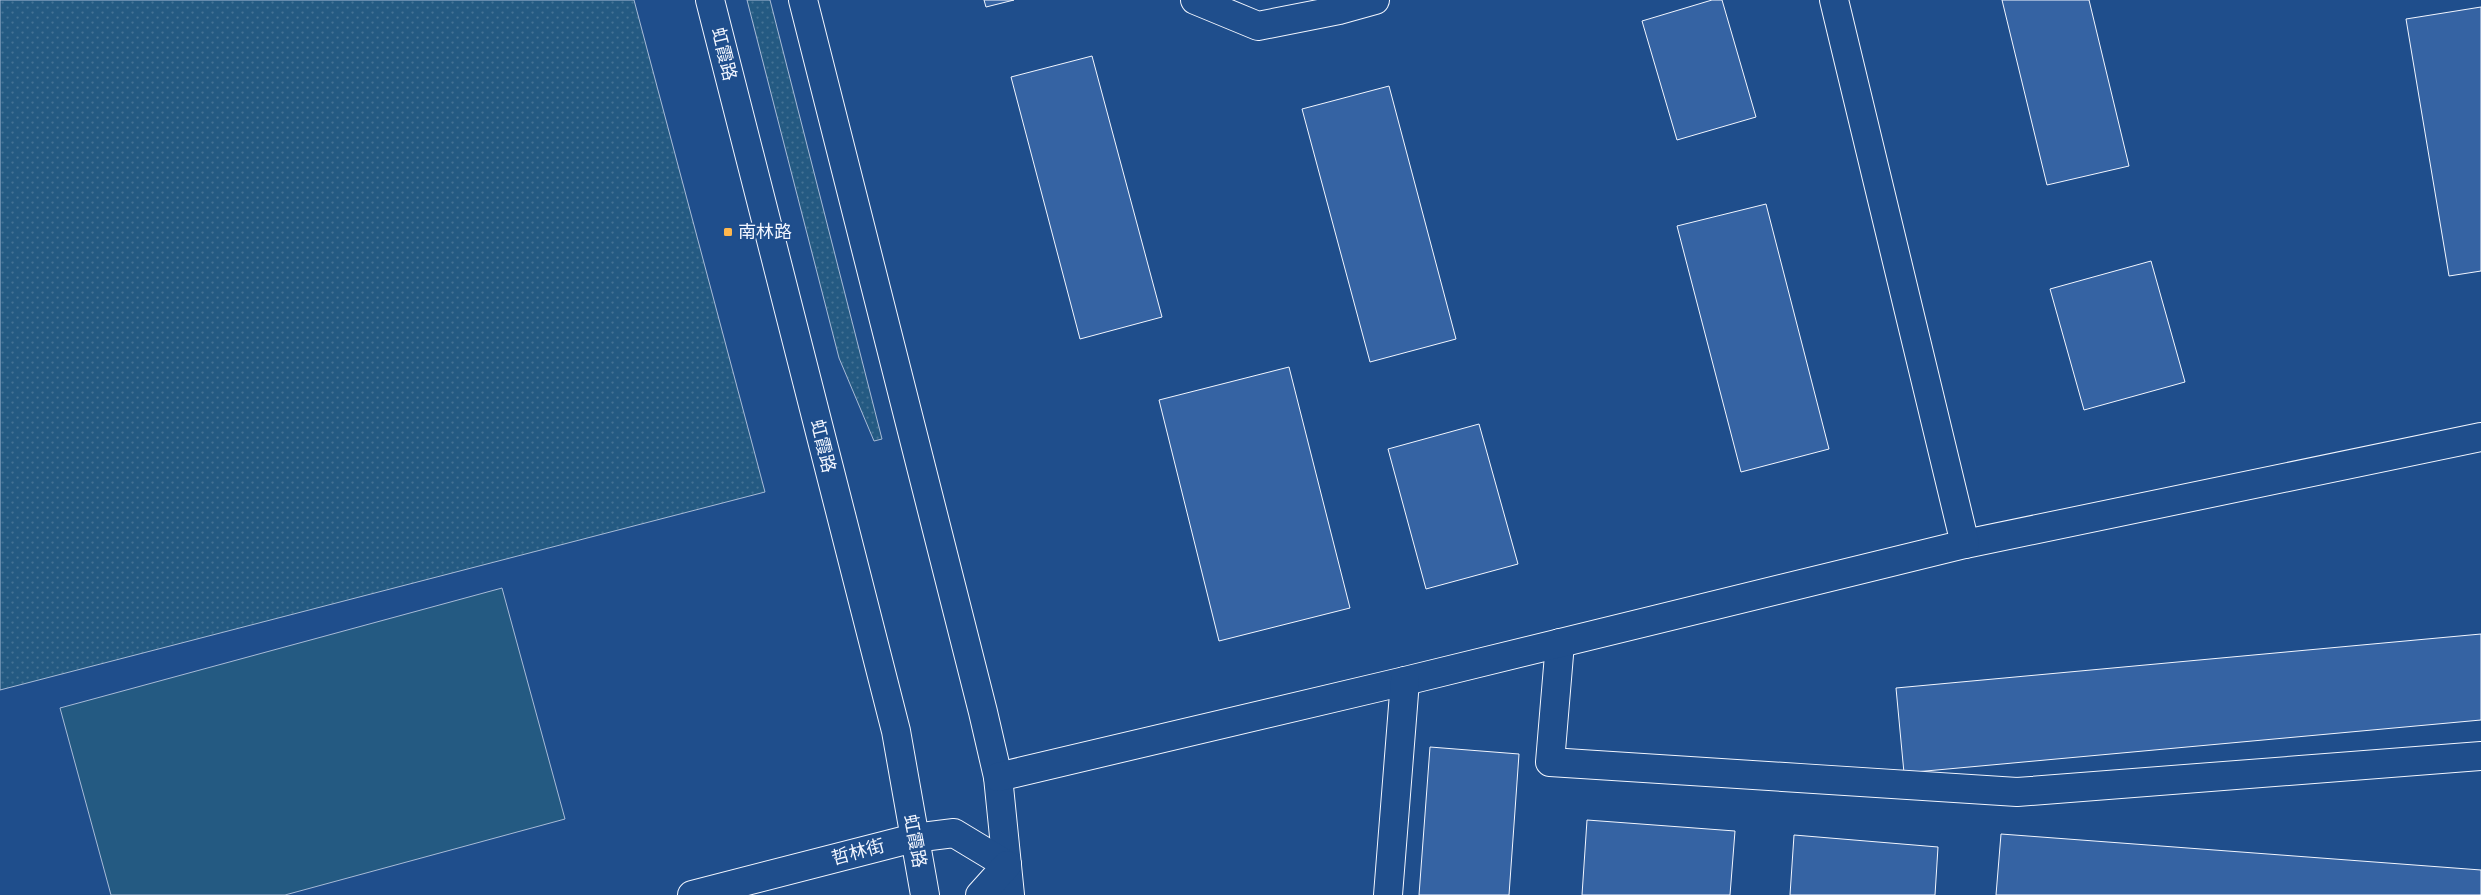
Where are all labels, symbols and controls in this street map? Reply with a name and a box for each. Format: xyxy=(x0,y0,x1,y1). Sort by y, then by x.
street label: 虹霞路 xyxy=(705,25,743,83)
place label: 南林路 xyxy=(738,219,792,245)
marker: 南林路 xyxy=(722,226,734,238)
street label: 虹霞路 xyxy=(804,417,842,475)
street label: 虹霞路 xyxy=(897,812,933,870)
street label: 哲林街 xyxy=(829,832,887,872)

